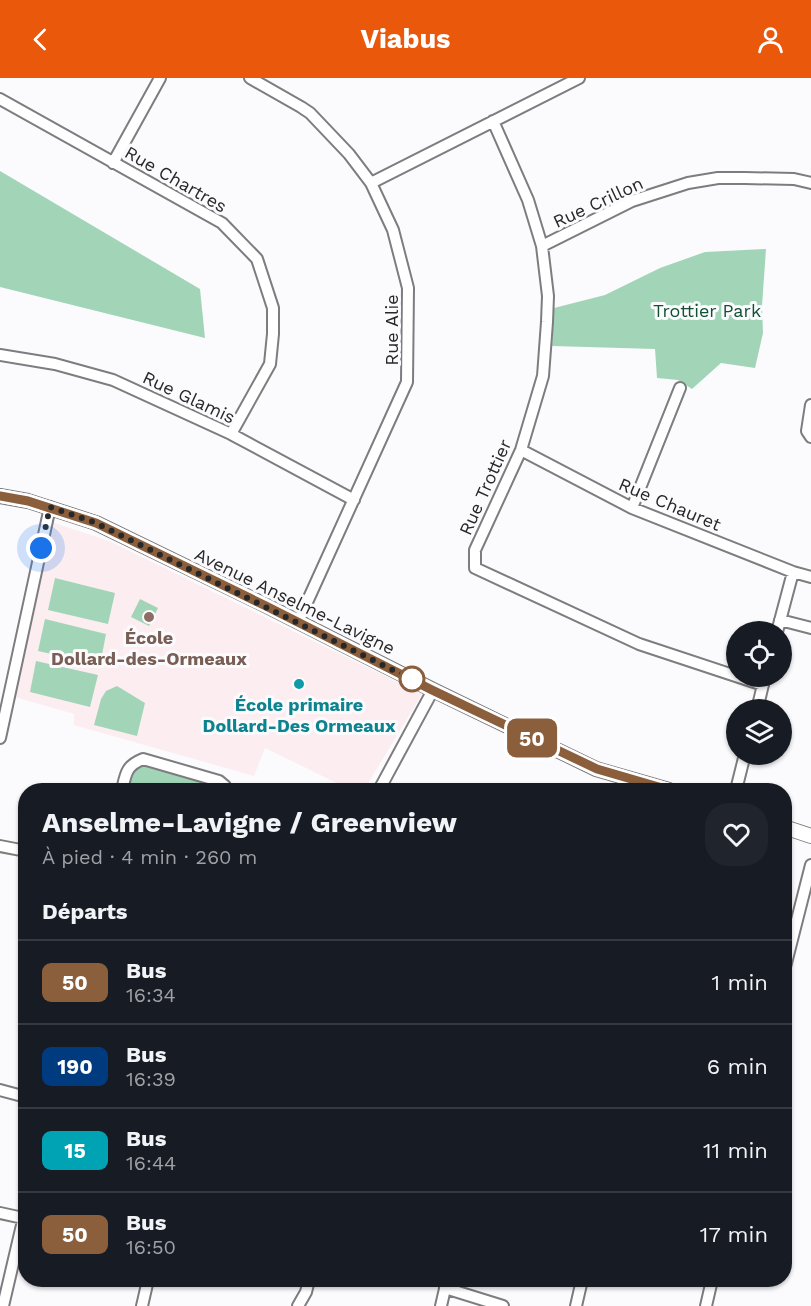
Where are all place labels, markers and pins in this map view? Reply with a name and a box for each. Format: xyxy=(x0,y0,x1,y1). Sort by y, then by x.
marker: École Dollard-des-Ormeaux xyxy=(142,610,156,624)
place label: École Dollard-des-Ormeaux xyxy=(51,627,247,669)
unlabelled marker xyxy=(399,666,425,692)
marker: École primaire Dollard-Des Ormeaux xyxy=(292,677,306,691)
place label: École primaire Dollard-Des Ormeaux xyxy=(202,694,396,736)

